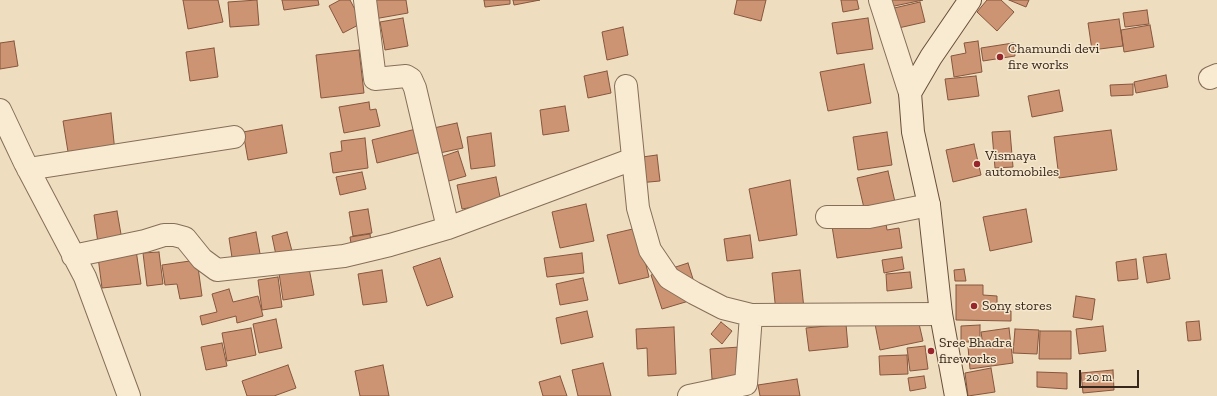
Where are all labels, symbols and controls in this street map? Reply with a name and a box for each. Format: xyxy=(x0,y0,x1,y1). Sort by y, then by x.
place label: Chamundi devi fire works xyxy=(1008,41,1099,74)
marker: Chamundi devi fire works xyxy=(995,52,1005,62)
place label: Vismaya automobiles xyxy=(985,148,1059,180)
marker: Vismaya automobiles xyxy=(972,159,982,169)
place label: Sony stores xyxy=(982,298,1052,314)
marker: Sony stores xyxy=(969,301,979,311)
place label: Sree Bhadra fireworks xyxy=(939,335,1012,368)
marker: Sree Bhadra fireworks xyxy=(926,346,936,356)
scale bar xyxy=(1081,362,1141,388)
text: 20 m xyxy=(1086,370,1112,384)

